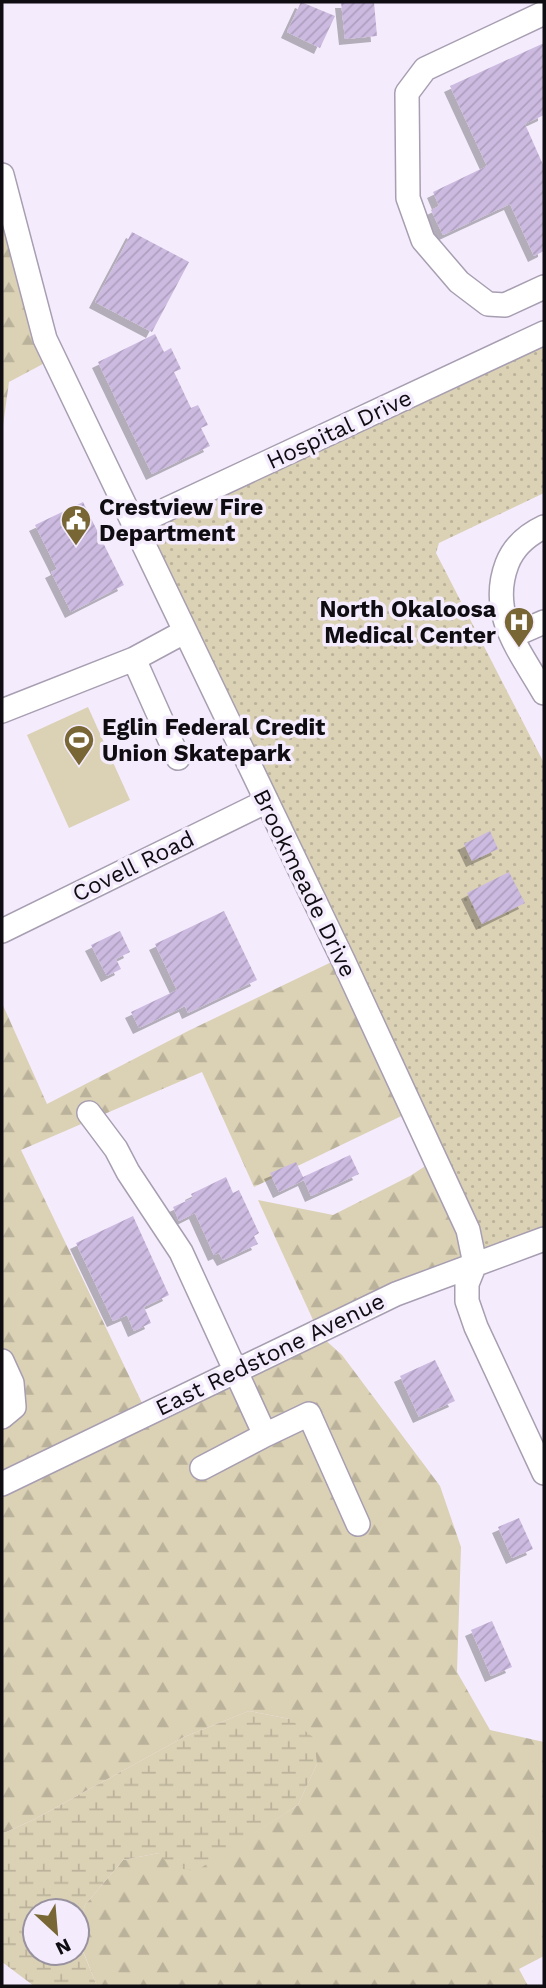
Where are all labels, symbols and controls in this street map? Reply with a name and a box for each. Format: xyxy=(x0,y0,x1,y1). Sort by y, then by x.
street label: Hospital Drive xyxy=(262,384,416,475)
place label: Crestview Fire Department xyxy=(99,494,263,547)
public building icon: Crestview Fire Department xyxy=(59,503,93,547)
place label: North Okaloosa Medical Center xyxy=(319,596,497,649)
hospital icon: North Okaloosa Medical Center xyxy=(502,605,536,649)
place label: Eglin Federal Credit Union Skatepark xyxy=(102,714,325,767)
sports icon: Eglin Federal Credit Union Skatepark xyxy=(62,723,96,767)
street label: Brookmeade Drive xyxy=(247,785,362,982)
street label: Covell Road xyxy=(68,825,198,908)
street label: East Redstone Avenue xyxy=(151,1287,389,1422)
north arrow xyxy=(21,1897,91,1967)
text: N xyxy=(52,1933,75,1960)

